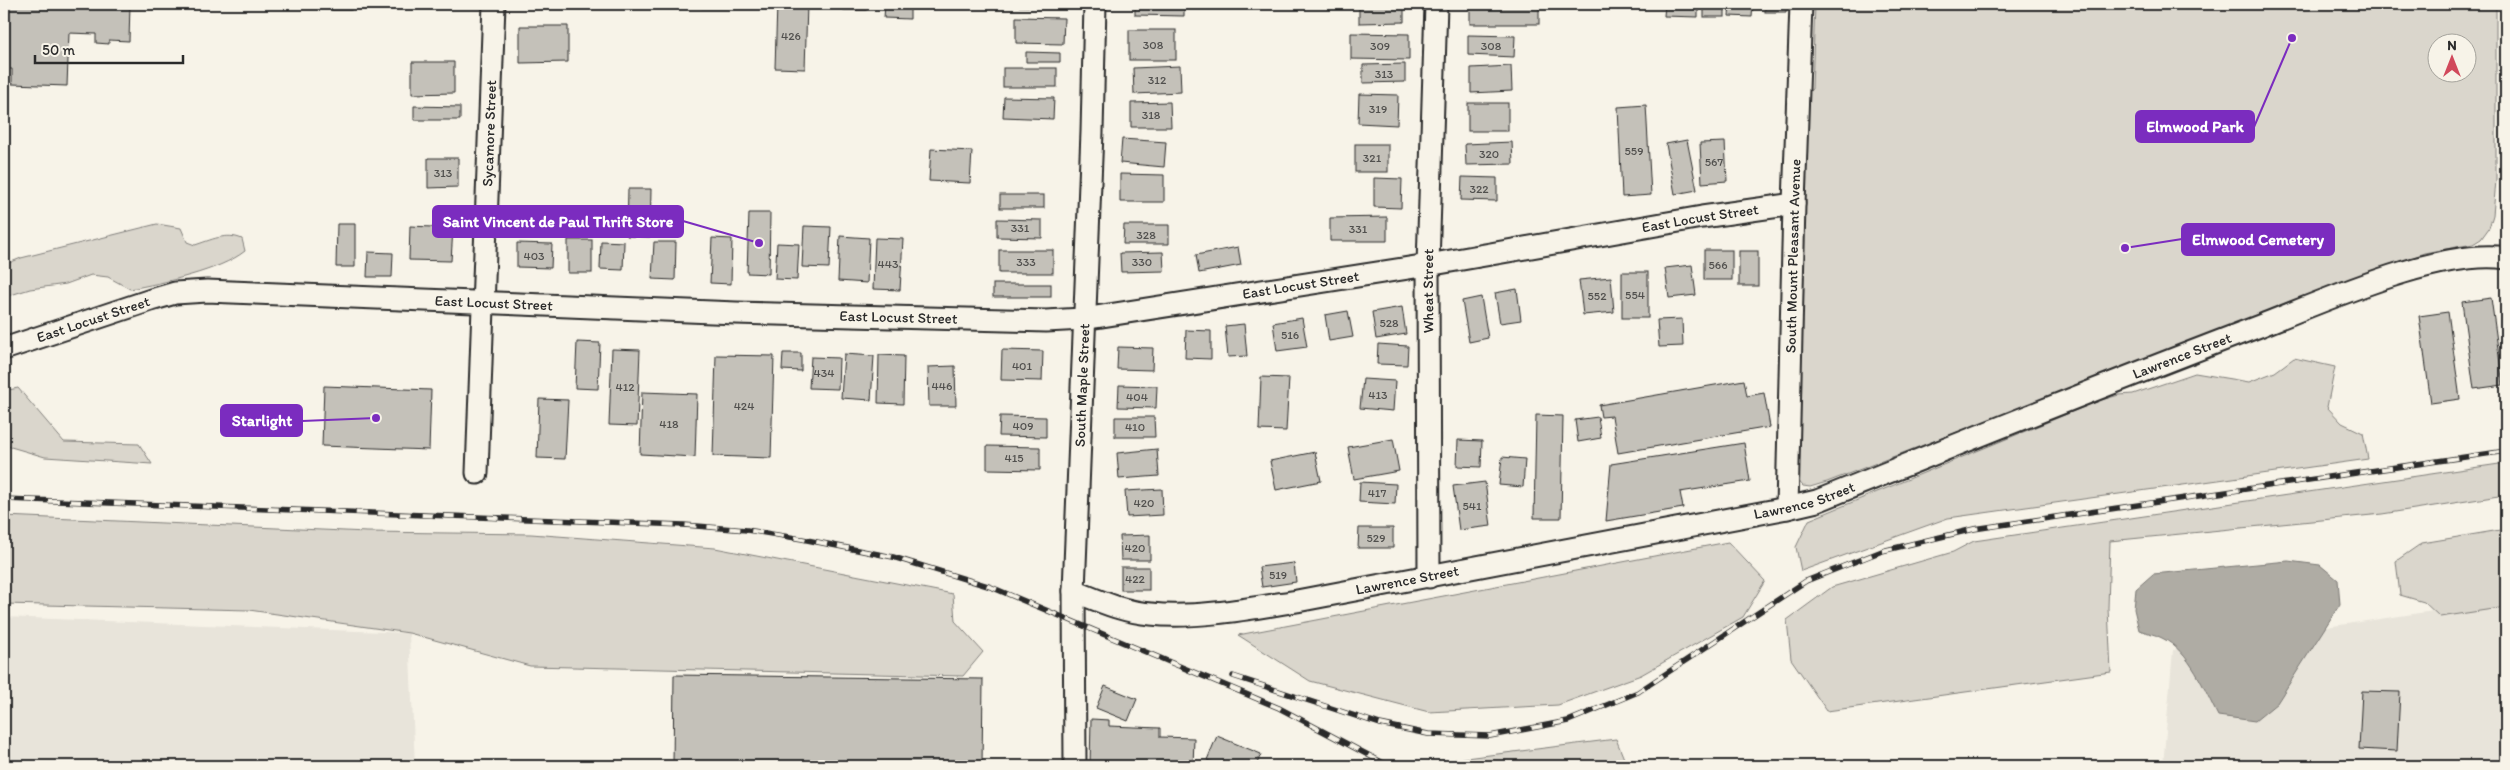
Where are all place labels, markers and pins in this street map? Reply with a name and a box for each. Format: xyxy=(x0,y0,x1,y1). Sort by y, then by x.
callout: Elmwood Park xyxy=(2136,111,2254,142)
callout: Saint Vincent de Paul Thrift Store xyxy=(433,206,683,237)
callout: Elmwood Cemetery xyxy=(2182,224,2334,255)
callout: Starlight xyxy=(221,405,302,436)

